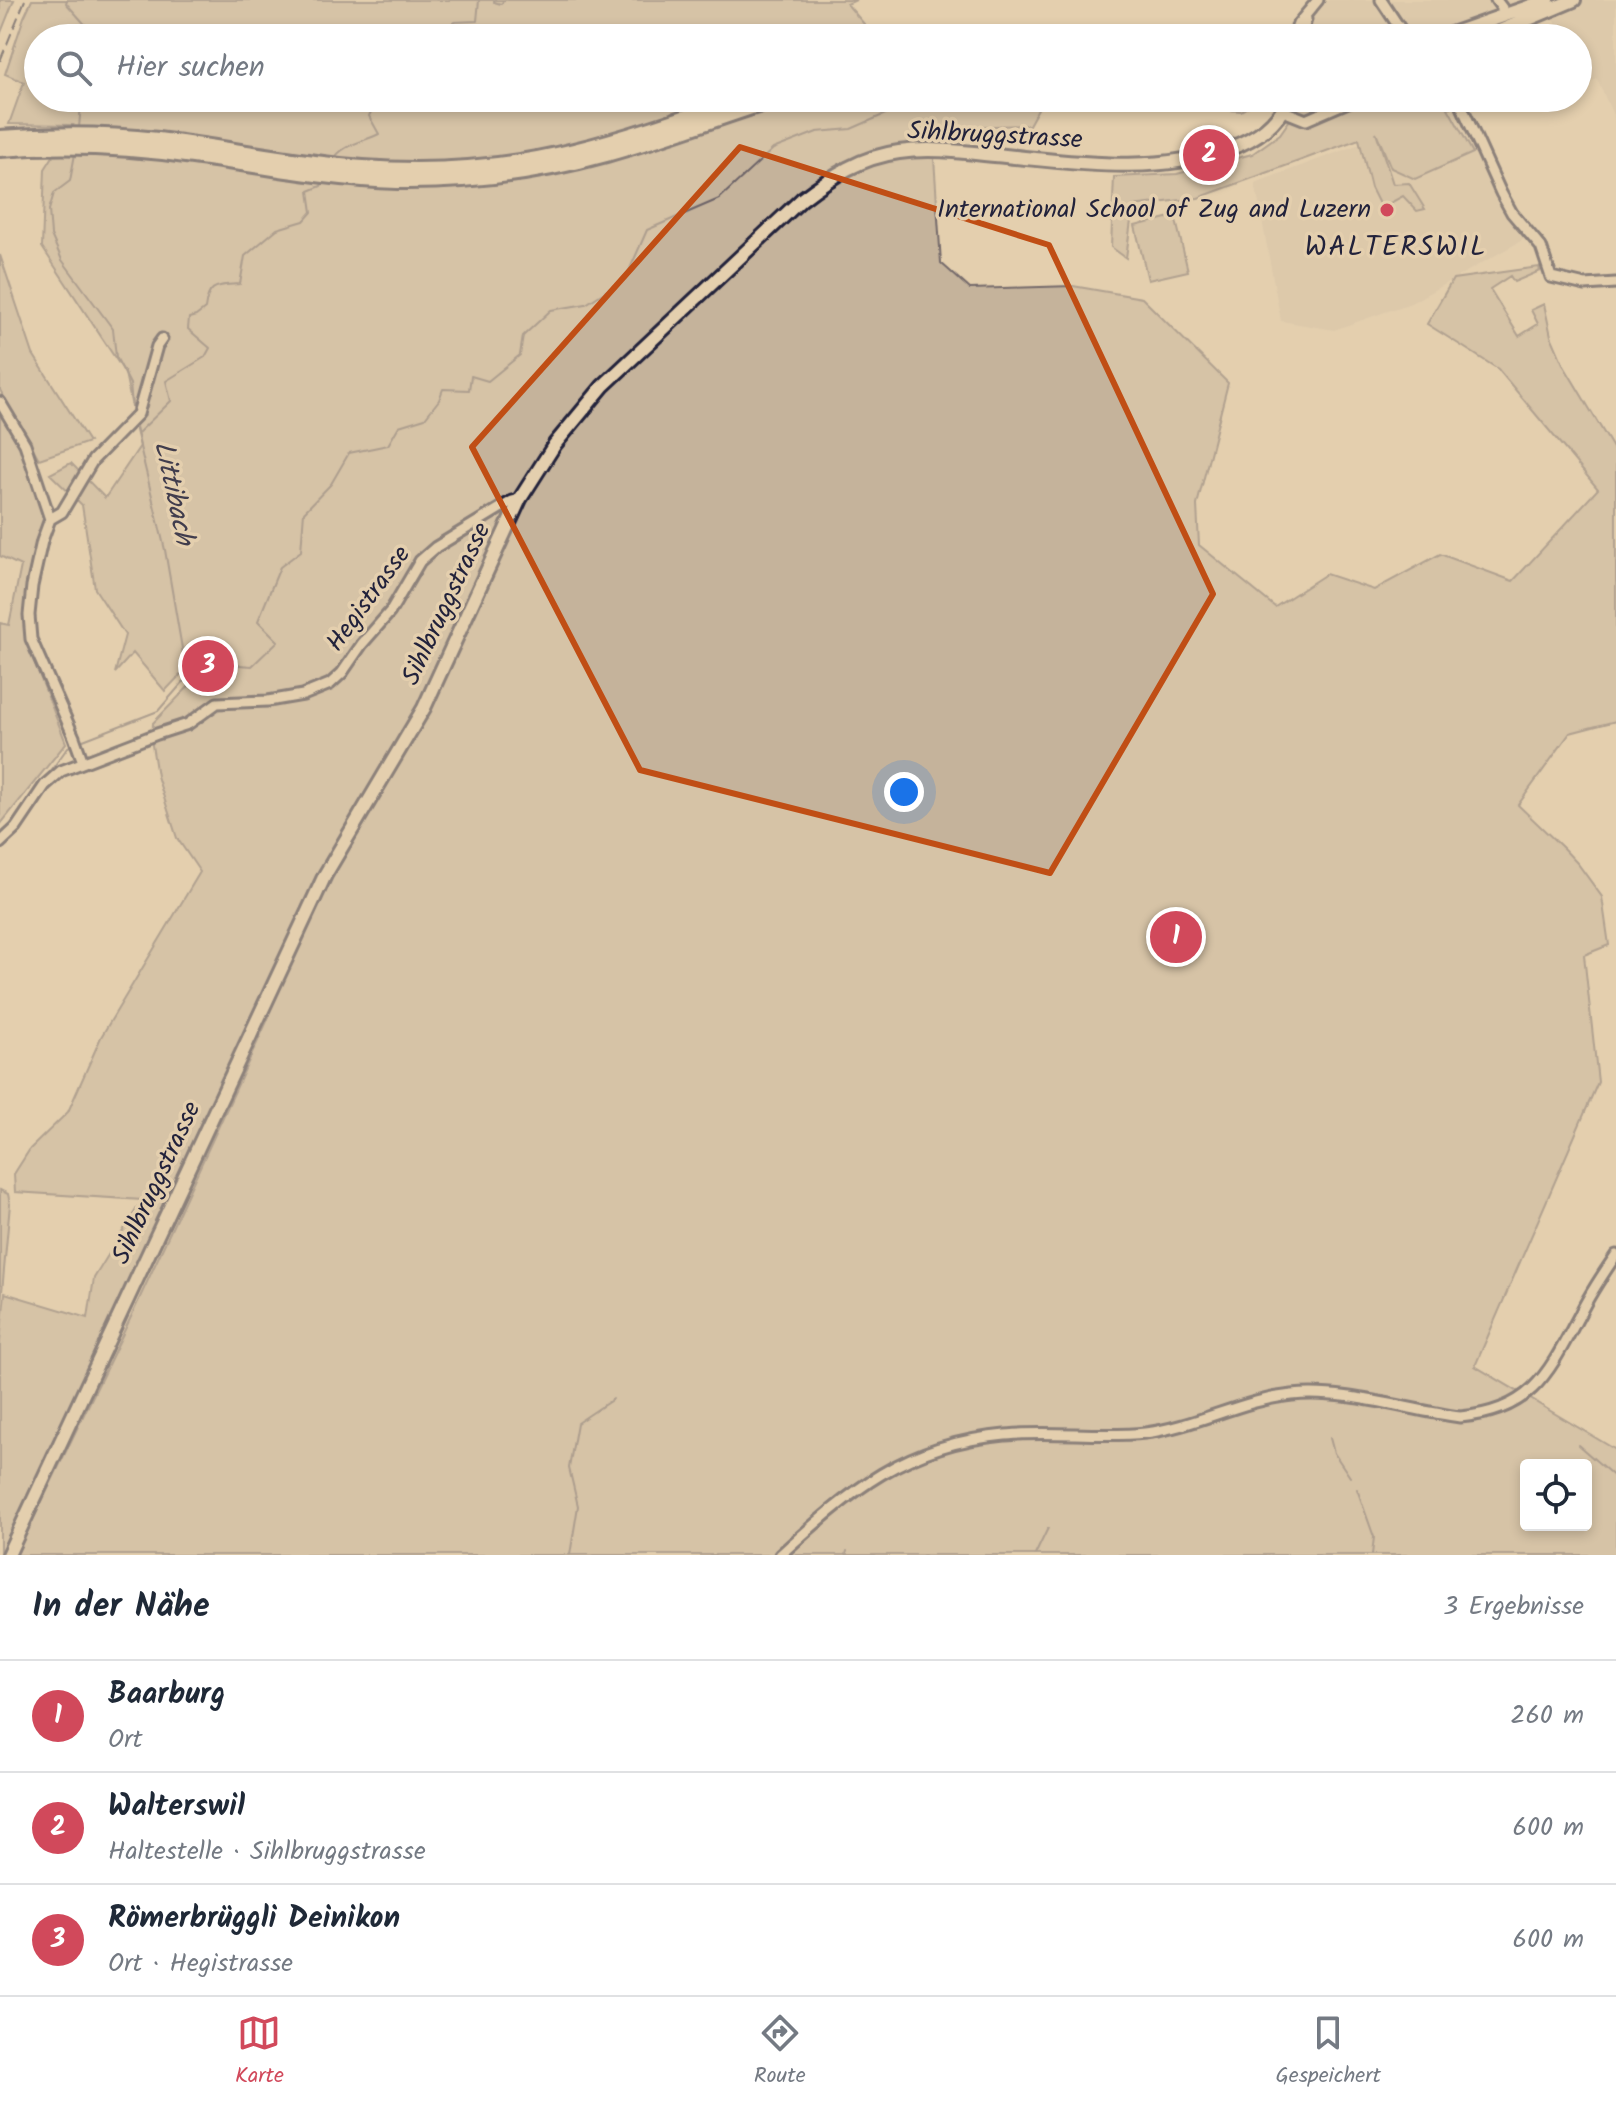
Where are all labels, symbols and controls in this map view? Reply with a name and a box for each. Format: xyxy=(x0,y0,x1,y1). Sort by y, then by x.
search box xyxy=(24,24,1592,112)
text: Hier suchen xyxy=(116,44,265,92)
icon: search xyxy=(52,46,96,90)
street label: Sihlbruggstrasse xyxy=(906,110,1084,162)
pin: 2 xyxy=(1183,125,1235,185)
place label: International School of Zug and Luzern xyxy=(937,189,1371,231)
marker: International School of Zug and Luzern xyxy=(1378,201,1396,219)
district label: WALTERSWIL xyxy=(1305,225,1487,270)
water label: Littibach xyxy=(140,437,206,551)
street label: Sihlbruggstrasse xyxy=(391,515,503,692)
street label: Hegistrasse xyxy=(316,536,422,661)
pin: 3 xyxy=(182,636,234,696)
your location xyxy=(884,772,924,812)
pin: 1 xyxy=(1150,907,1202,967)
street label: Sihlbruggstrasse xyxy=(101,1094,213,1271)
map controls xyxy=(1520,1459,1592,1531)
button: locate xyxy=(1520,1459,1592,1531)
text: In der Nähe xyxy=(32,1580,210,1634)
text: 3 Ergebnisse xyxy=(1443,1586,1584,1628)
text: Baarburg xyxy=(108,1671,225,1719)
text: 1 xyxy=(54,1695,62,1737)
text: 260 m xyxy=(1510,1695,1584,1737)
text: Ort xyxy=(108,1719,143,1761)
text: Walterswil xyxy=(108,1783,245,1831)
text: 2 xyxy=(50,1807,66,1849)
text: 600 m xyxy=(1512,1807,1584,1849)
text: Haltestelle · Sihlbruggstrasse xyxy=(108,1831,426,1873)
text: Römerbrüggli Deinikon xyxy=(108,1895,400,1943)
text: 3 xyxy=(51,1919,65,1961)
text: 600 m xyxy=(1512,1919,1584,1961)
text: Ort · Hegistrasse xyxy=(108,1943,293,1985)
tab: Karte xyxy=(235,2011,284,2094)
tab: Route xyxy=(754,2011,806,2094)
tab: Gespeichert xyxy=(1275,2011,1381,2094)

